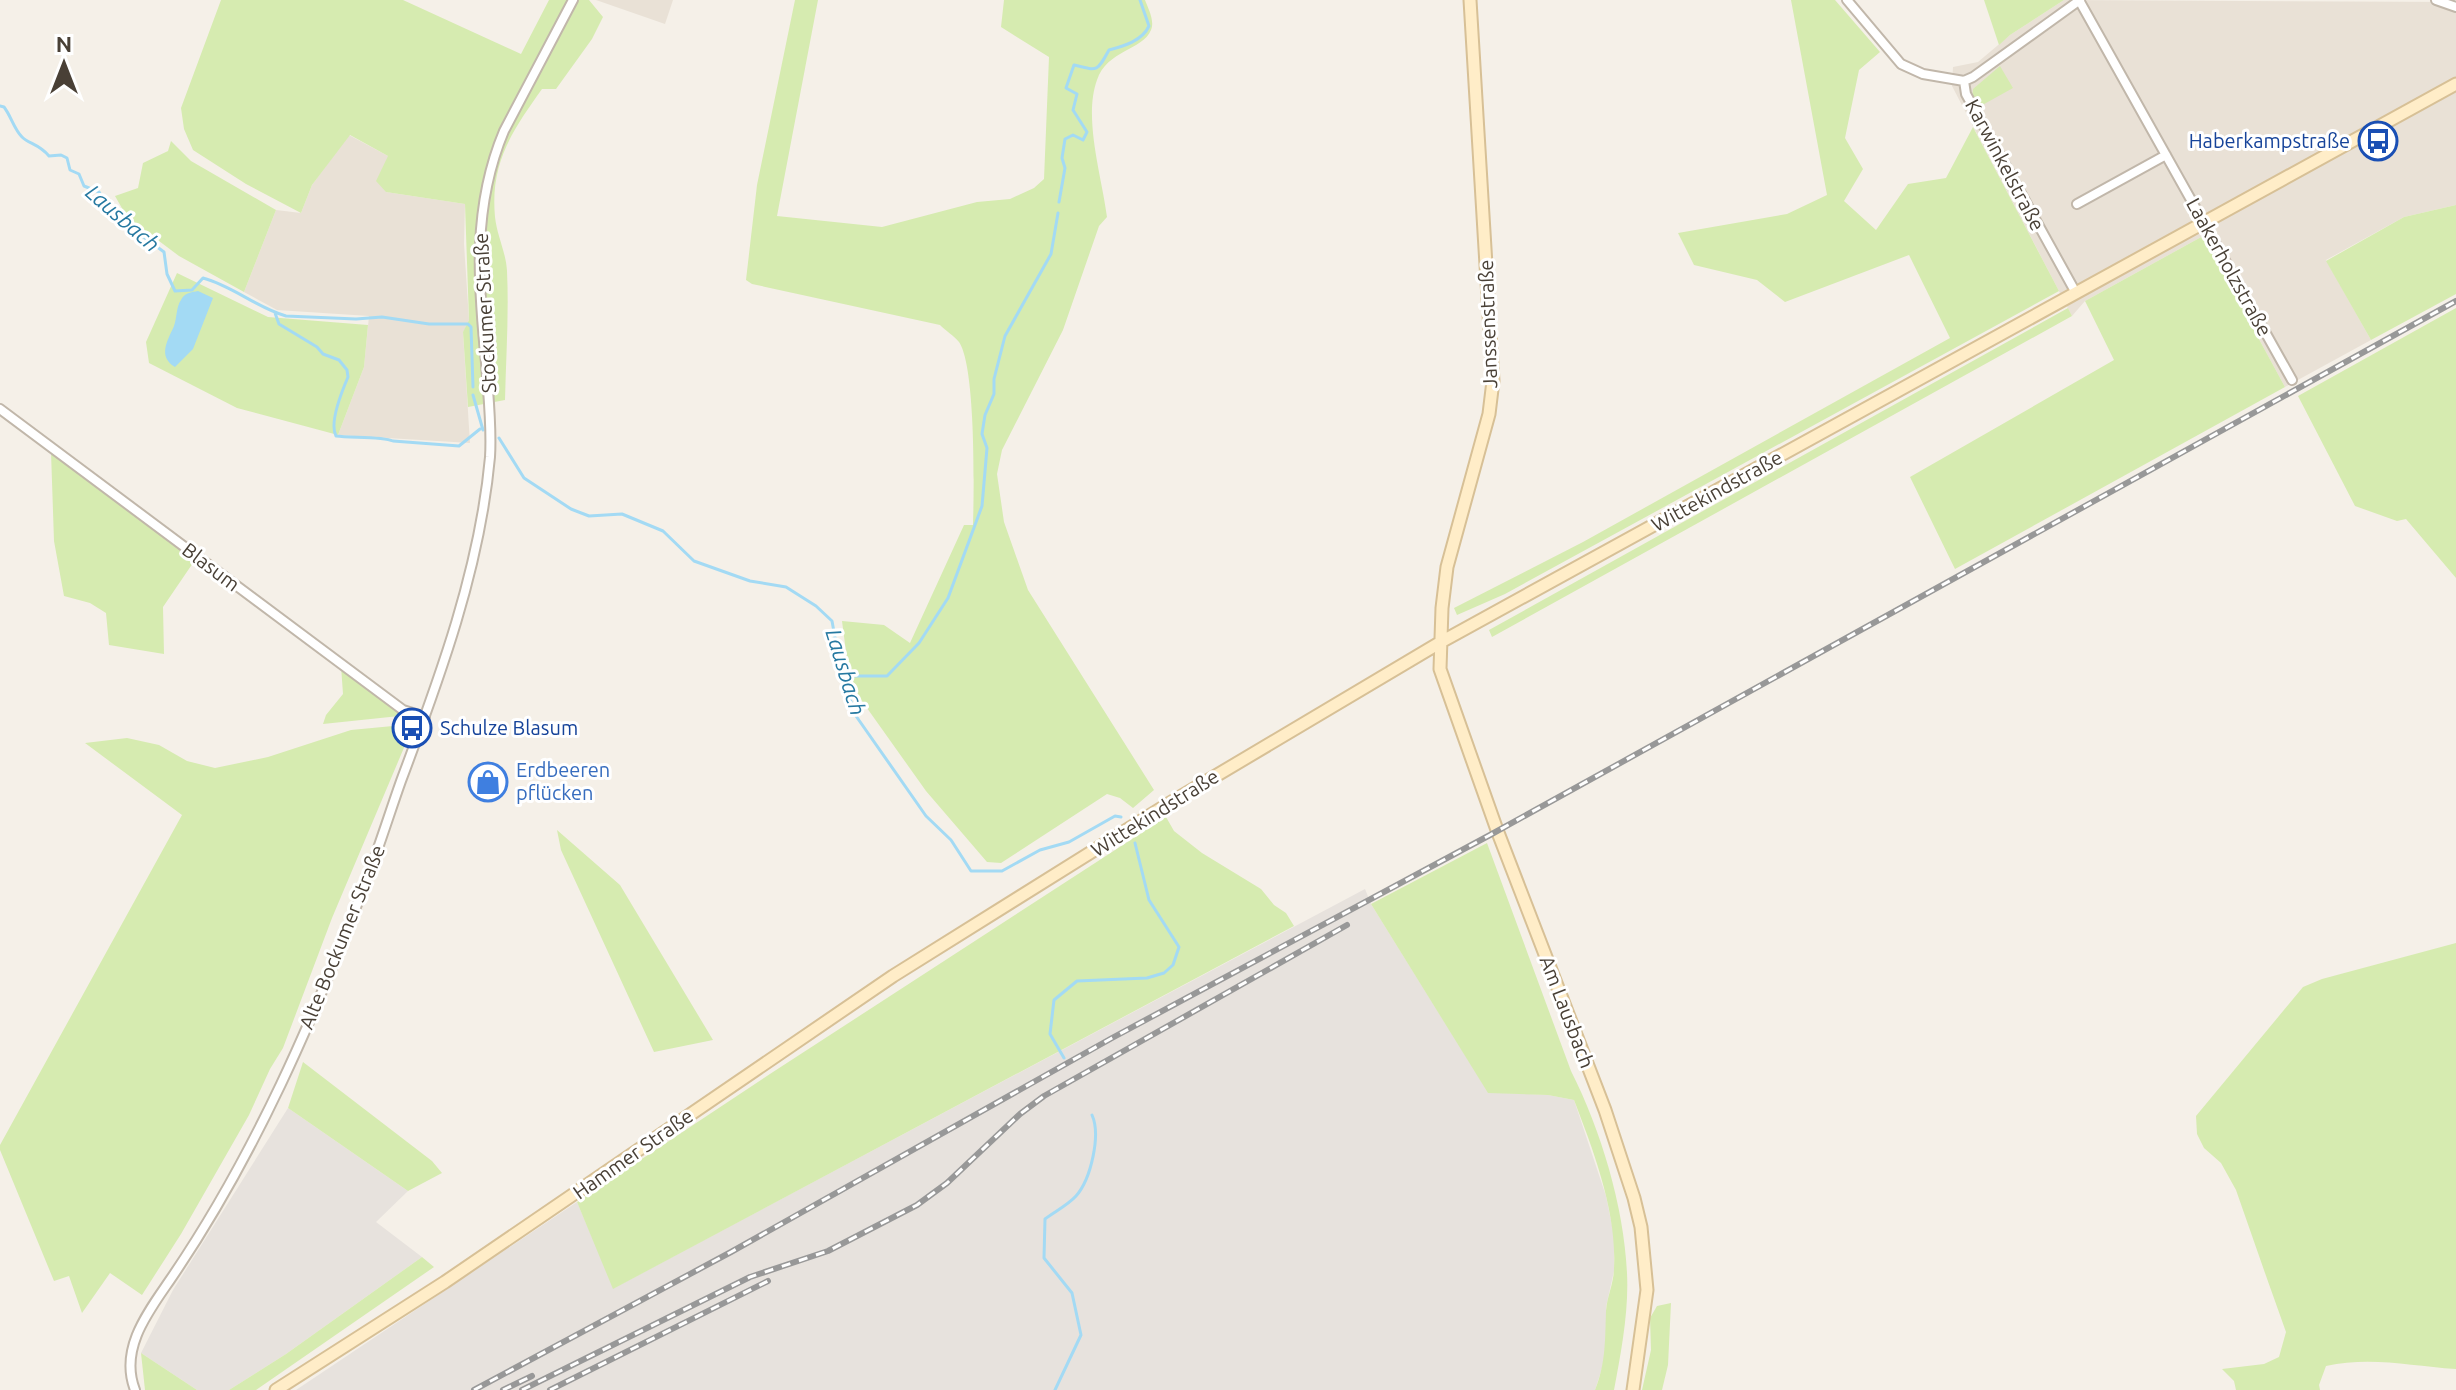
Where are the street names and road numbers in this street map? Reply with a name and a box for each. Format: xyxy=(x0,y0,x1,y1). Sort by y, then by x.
street label: Karwinkelstraße xyxy=(1961,95,2050,235)
street label: Laakerholzstraße xyxy=(2182,194,2277,340)
street label: Stockumer Straße xyxy=(469,232,500,394)
street label: Janssenstraße xyxy=(1474,259,1501,389)
street label: Wittekindstraße xyxy=(1647,445,1786,536)
street label: Blasum xyxy=(178,538,244,596)
street label: Wittekindstraße xyxy=(1087,764,1223,861)
street label: Alte Bockumer Straße xyxy=(294,841,389,1032)
street label: Am Lausbach xyxy=(1536,953,1599,1071)
street label: Hammer Straße xyxy=(568,1104,697,1204)

